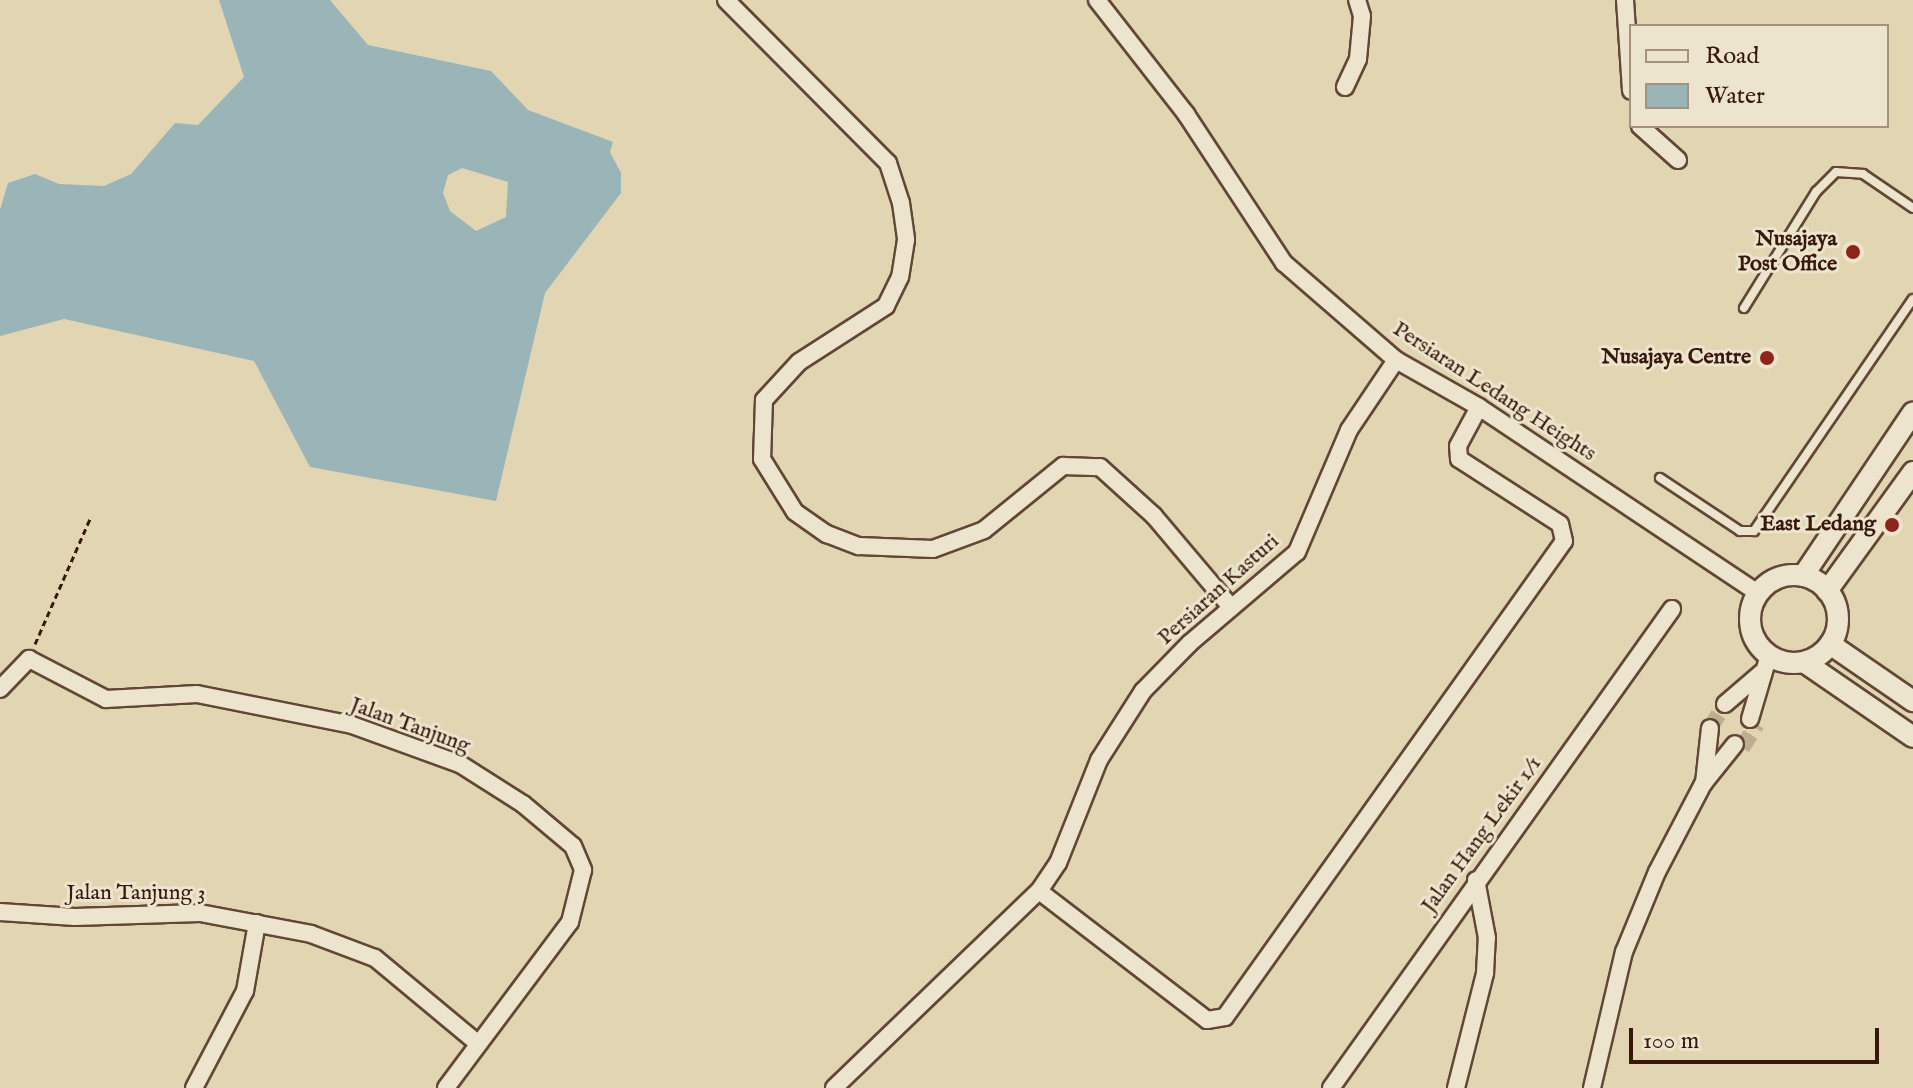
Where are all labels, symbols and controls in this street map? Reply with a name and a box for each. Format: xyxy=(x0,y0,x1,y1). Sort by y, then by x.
legend xyxy=(1629,24,1889,128)
text: Road xyxy=(1705,41,1759,72)
text: Water xyxy=(1705,81,1765,112)
place label: Nusajaya Post Office xyxy=(1738,226,1837,278)
marker: Nusajaya Post Office xyxy=(1844,243,1862,261)
street label: Persiaran Ledang Heights xyxy=(1387,316,1601,468)
place label: Nusajaya Centre xyxy=(1601,345,1751,371)
marker: Nusajaya Centre xyxy=(1758,349,1776,367)
place label: East Ledang xyxy=(1760,512,1876,538)
marker: East Ledang xyxy=(1883,516,1901,534)
street label: Persiaran Kasturi xyxy=(1153,529,1285,651)
street label: Jalan Tanjung xyxy=(346,692,474,760)
street label: Jalan Hang Lekir 1/1 xyxy=(1416,752,1548,918)
street label: Jalan Tanjung 3 xyxy=(67,881,205,907)
scale bar xyxy=(1633,1012,1883,1062)
text: 100 m xyxy=(1643,1026,1699,1057)

